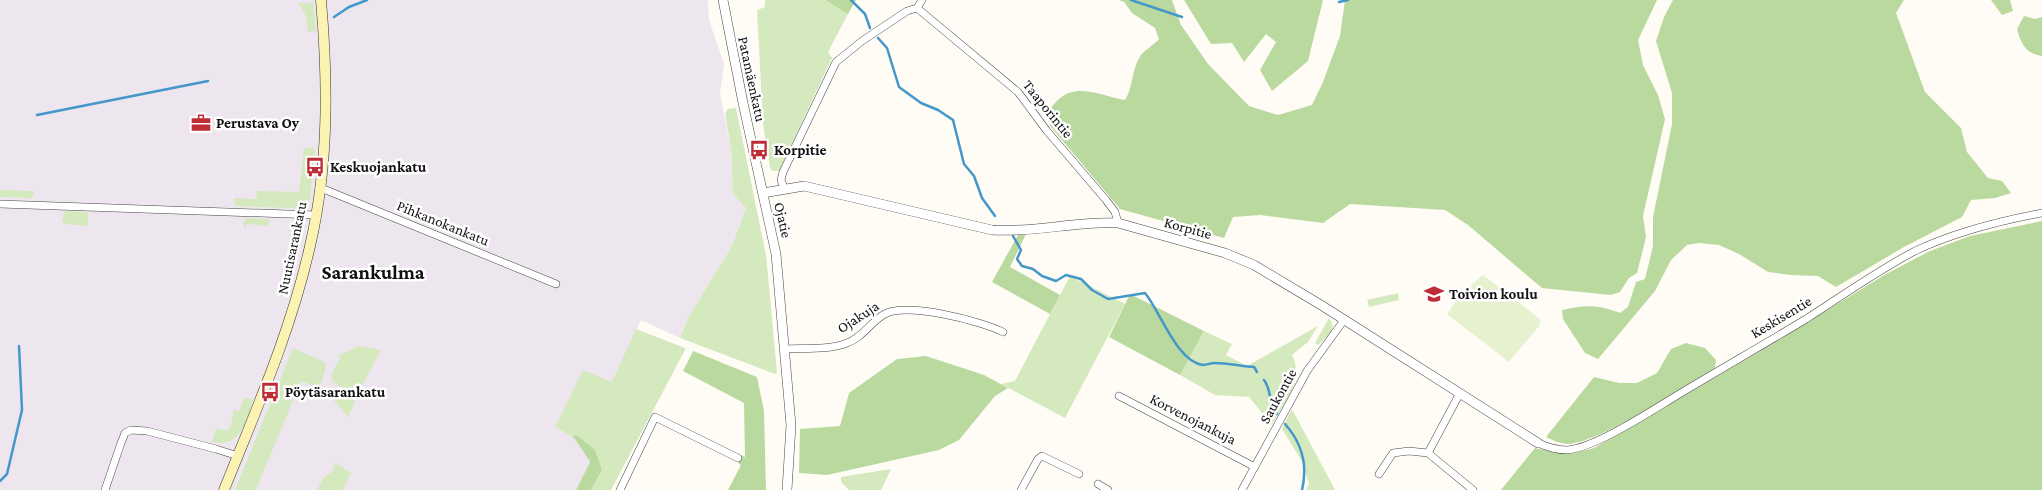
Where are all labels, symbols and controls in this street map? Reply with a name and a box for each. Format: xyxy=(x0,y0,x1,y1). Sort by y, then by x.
street label: Patamäenkatu xyxy=(735,35,769,123)
street label: Taaporintie xyxy=(1019,77,1076,142)
office icon: Perustava Oy xyxy=(190,112,212,134)
place label: Perustava Oy xyxy=(216,115,300,131)
bus stop icon: Korpitie xyxy=(748,139,770,161)
place label: Korpitie xyxy=(774,142,827,158)
bus stop icon: Keskuojankatu xyxy=(304,156,326,178)
place label: Keskuojankatu xyxy=(330,159,427,176)
street label: Pihkanokankatu xyxy=(395,197,492,249)
street label: Nuutisarankatu xyxy=(274,200,310,296)
street label: Ojatie xyxy=(770,201,795,240)
street label: Korpitie xyxy=(1162,214,1214,243)
district label: Sarankulma xyxy=(321,261,425,283)
school or university icon: Toivion koulu xyxy=(1423,283,1445,305)
place label: Toivion koulu xyxy=(1449,286,1538,302)
street label: Keskisentie xyxy=(1748,292,1815,341)
street label: Ojakuja xyxy=(834,298,882,337)
street label: Saukontie xyxy=(1256,366,1300,426)
bus stop icon: Pöytäsarankatu xyxy=(259,381,281,403)
place label: Pöytäsarankatu xyxy=(285,384,386,400)
street label: Korvenojankuja xyxy=(1147,390,1239,448)

